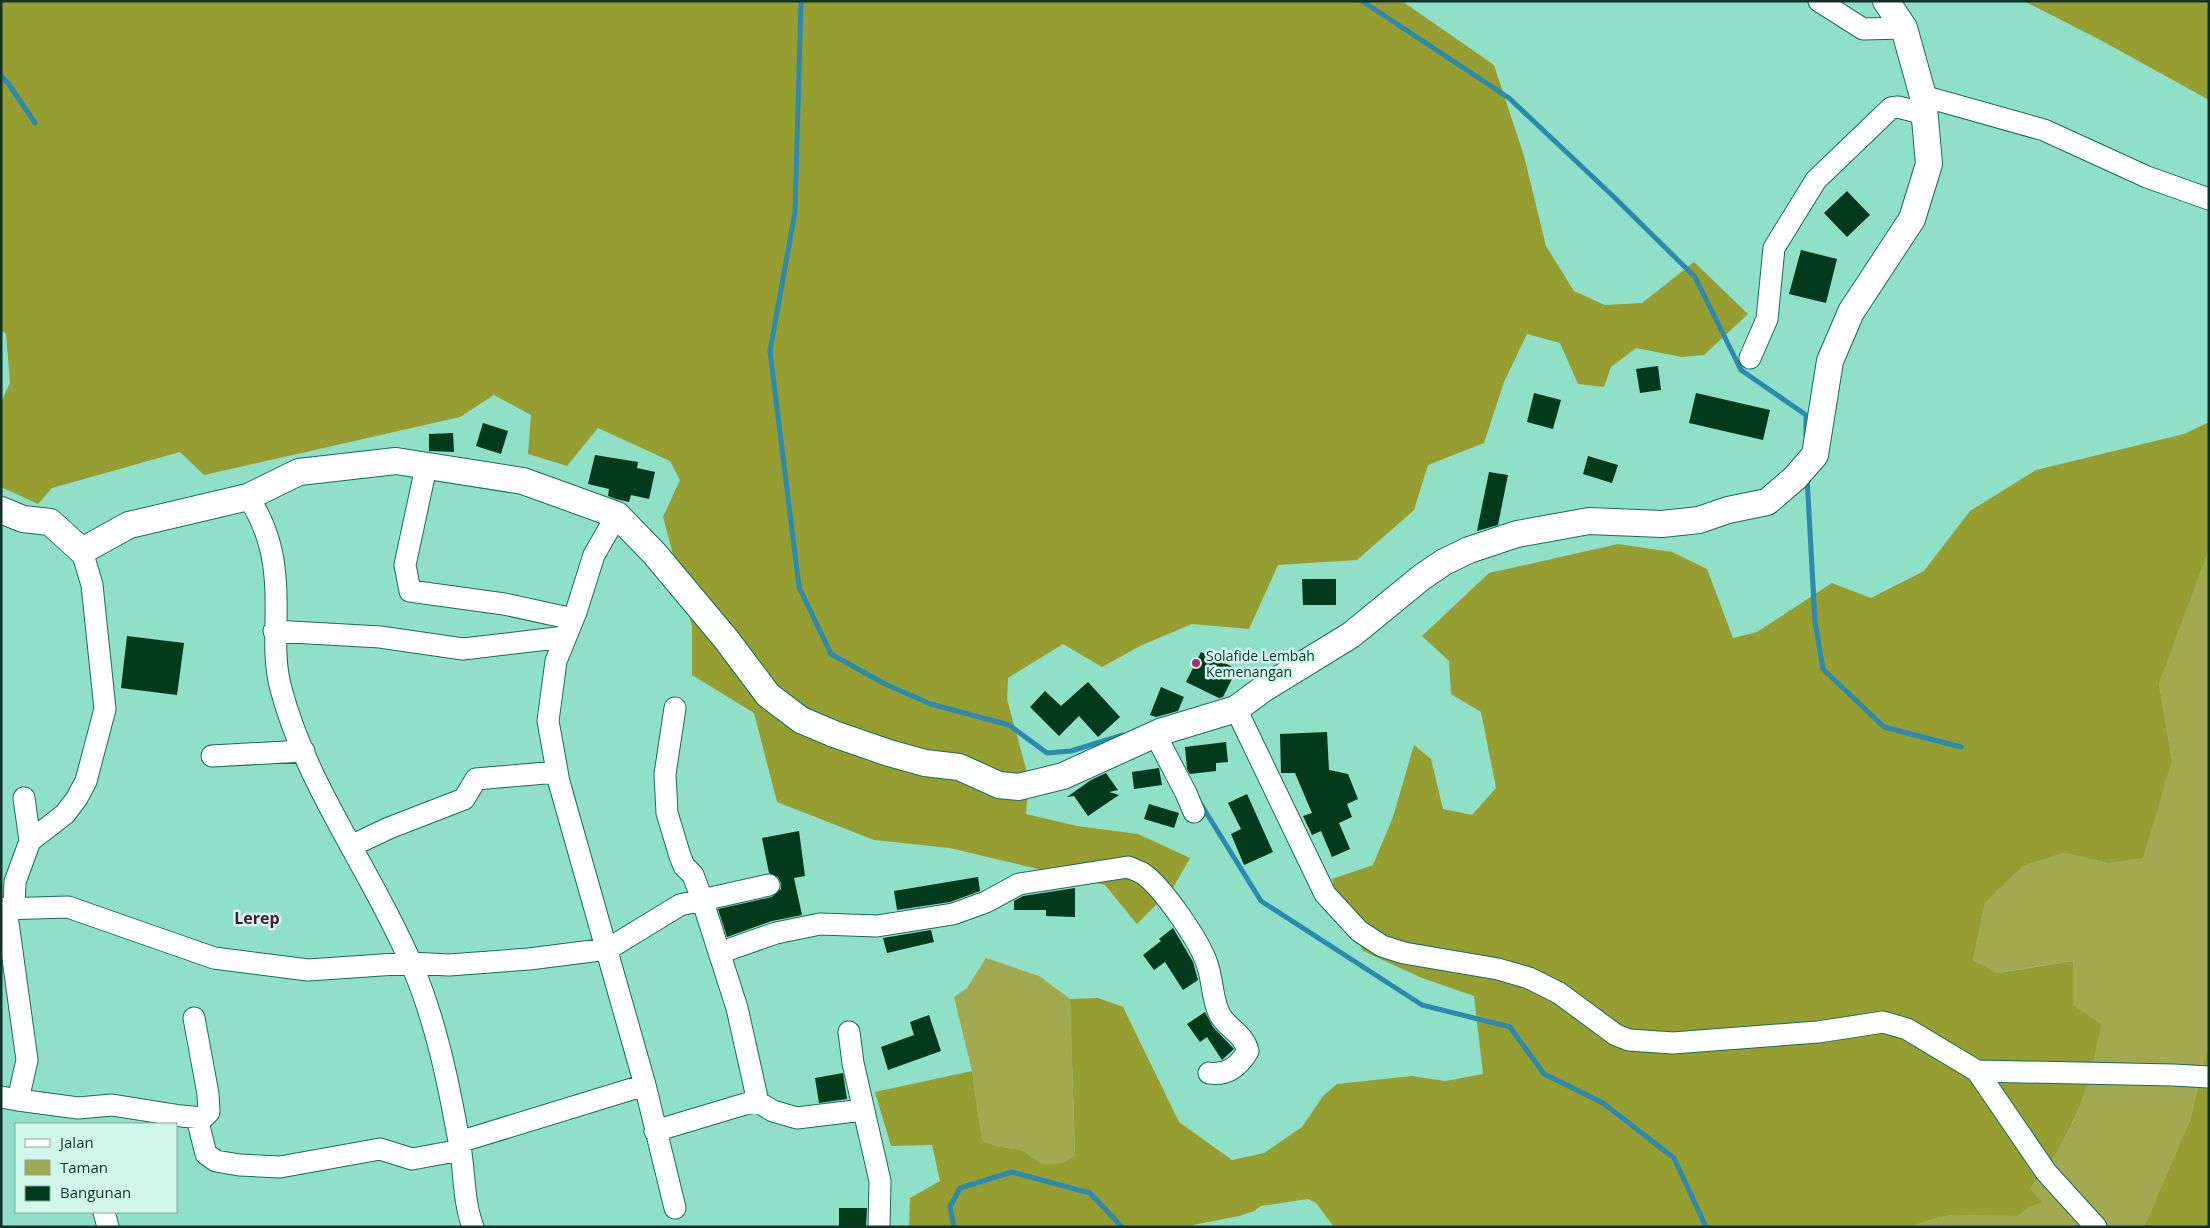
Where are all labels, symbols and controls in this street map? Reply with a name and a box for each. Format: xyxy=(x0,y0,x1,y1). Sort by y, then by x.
place label: Solafide Lembah Kemenangan xyxy=(1206,646,1315,681)
marker: Solafide Lembah Kemenangan xyxy=(1190,657,1202,669)
district label: Lerep xyxy=(234,907,280,929)
legend xyxy=(15,1123,178,1213)
text: Jalan xyxy=(58,1132,94,1152)
text: Taman xyxy=(60,1157,108,1177)
text: Bangunan xyxy=(60,1182,131,1202)

